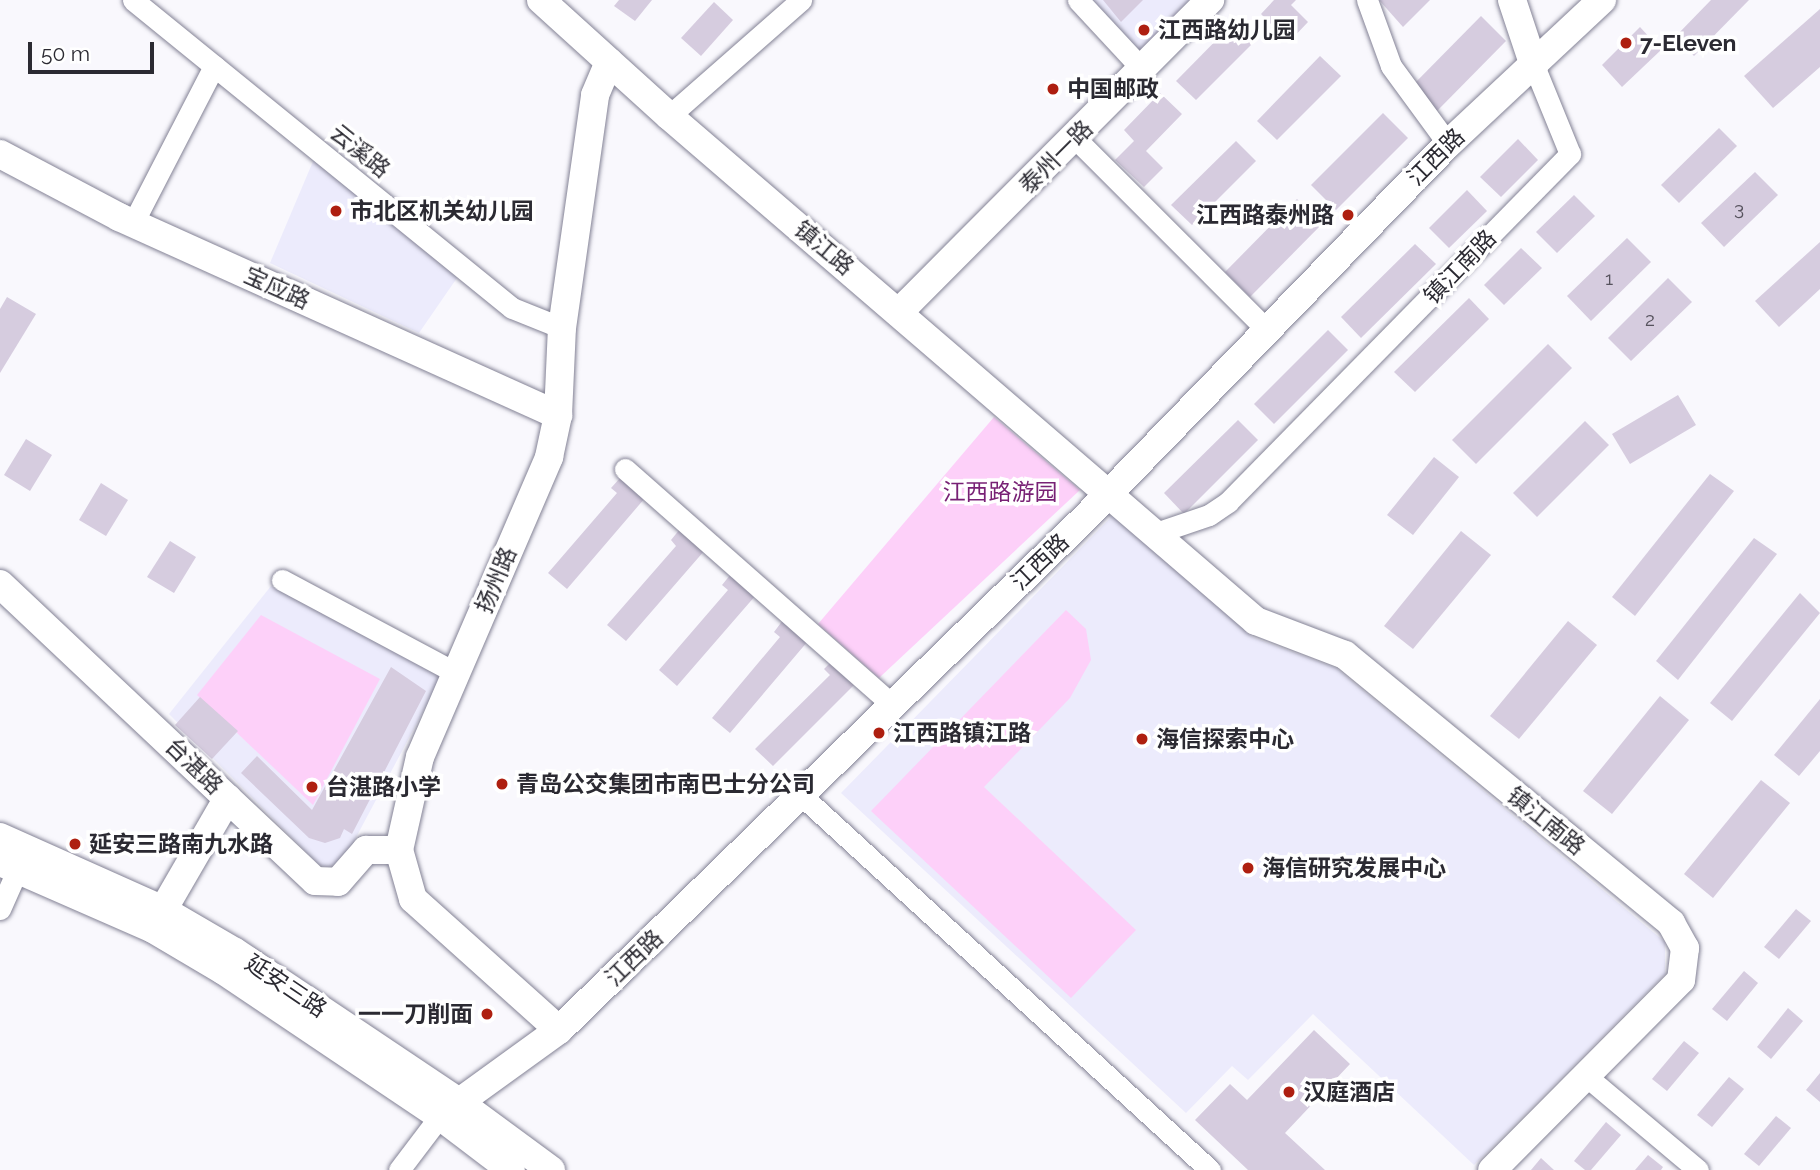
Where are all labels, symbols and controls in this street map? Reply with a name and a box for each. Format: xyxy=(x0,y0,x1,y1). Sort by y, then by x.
place label: 江西路幼儿园 xyxy=(1158,16,1296,44)
marker: 江西路幼儿园 xyxy=(1136,22,1152,38)
scale bar xyxy=(32,28,158,72)
place label: 7-Eleven xyxy=(1640,29,1736,57)
marker: 7-Eleven xyxy=(1618,35,1634,51)
text: 50 m xyxy=(41,41,90,66)
place label: 中国邮政 xyxy=(1067,75,1159,103)
marker: 中国邮政 xyxy=(1045,81,1061,97)
street label: 泰州一路 xyxy=(1014,115,1098,199)
street label: 云溪路 xyxy=(325,119,395,183)
street label: 江西路 xyxy=(1402,123,1470,191)
place label: 市北区机关幼儿园 xyxy=(350,197,534,225)
house number: 3 xyxy=(1734,198,1744,220)
place label: 江西路泰州路 xyxy=(1196,201,1334,229)
marker: 市北区机关幼儿园 xyxy=(328,203,344,219)
marker: 江西路泰州路 xyxy=(1340,207,1356,223)
street label: 镇江路 xyxy=(789,215,859,281)
street label: 镇江南路 xyxy=(1418,224,1502,310)
street label: 宝应路 xyxy=(240,261,314,315)
house number: 1 xyxy=(1605,268,1613,290)
house number: 2 xyxy=(1645,309,1655,331)
park label: 江西路游园 xyxy=(943,478,1057,506)
street label: 江西路 xyxy=(1006,528,1074,596)
street label: 扬州路 xyxy=(470,543,522,617)
place label: 江西路镇江路 xyxy=(893,719,1031,747)
marker: 江西路镇江路 xyxy=(871,725,887,741)
place label: 海信探索中心 xyxy=(1156,725,1294,753)
marker: 海信探索中心 xyxy=(1134,731,1150,747)
street label: 台湛路 xyxy=(160,732,228,800)
place label: 青岛公交集团市南巴士分公司 xyxy=(516,770,815,798)
place label: 台湛路小学 xyxy=(326,773,441,801)
marker: 青岛公交集团市南巴士分公司 xyxy=(494,776,510,792)
marker: 台湛路小学 xyxy=(304,779,320,795)
street label: 镇江南路 xyxy=(1502,781,1590,861)
place label: 延安三路南九水路 xyxy=(89,830,273,858)
marker: 延安三路南九水路 xyxy=(67,836,83,852)
place label: 海信研究发展中心 xyxy=(1262,854,1446,882)
marker: 海信研究发展中心 xyxy=(1240,860,1256,876)
street label: 江西路 xyxy=(600,924,668,992)
street label: 延安三路 xyxy=(240,949,332,1023)
place label: 一一刀削面 xyxy=(358,1000,473,1028)
marker: 一一刀削面 xyxy=(479,1006,495,1022)
place label: 汉庭酒店 xyxy=(1303,1078,1395,1106)
marker: 汉庭酒店 xyxy=(1281,1084,1297,1100)

